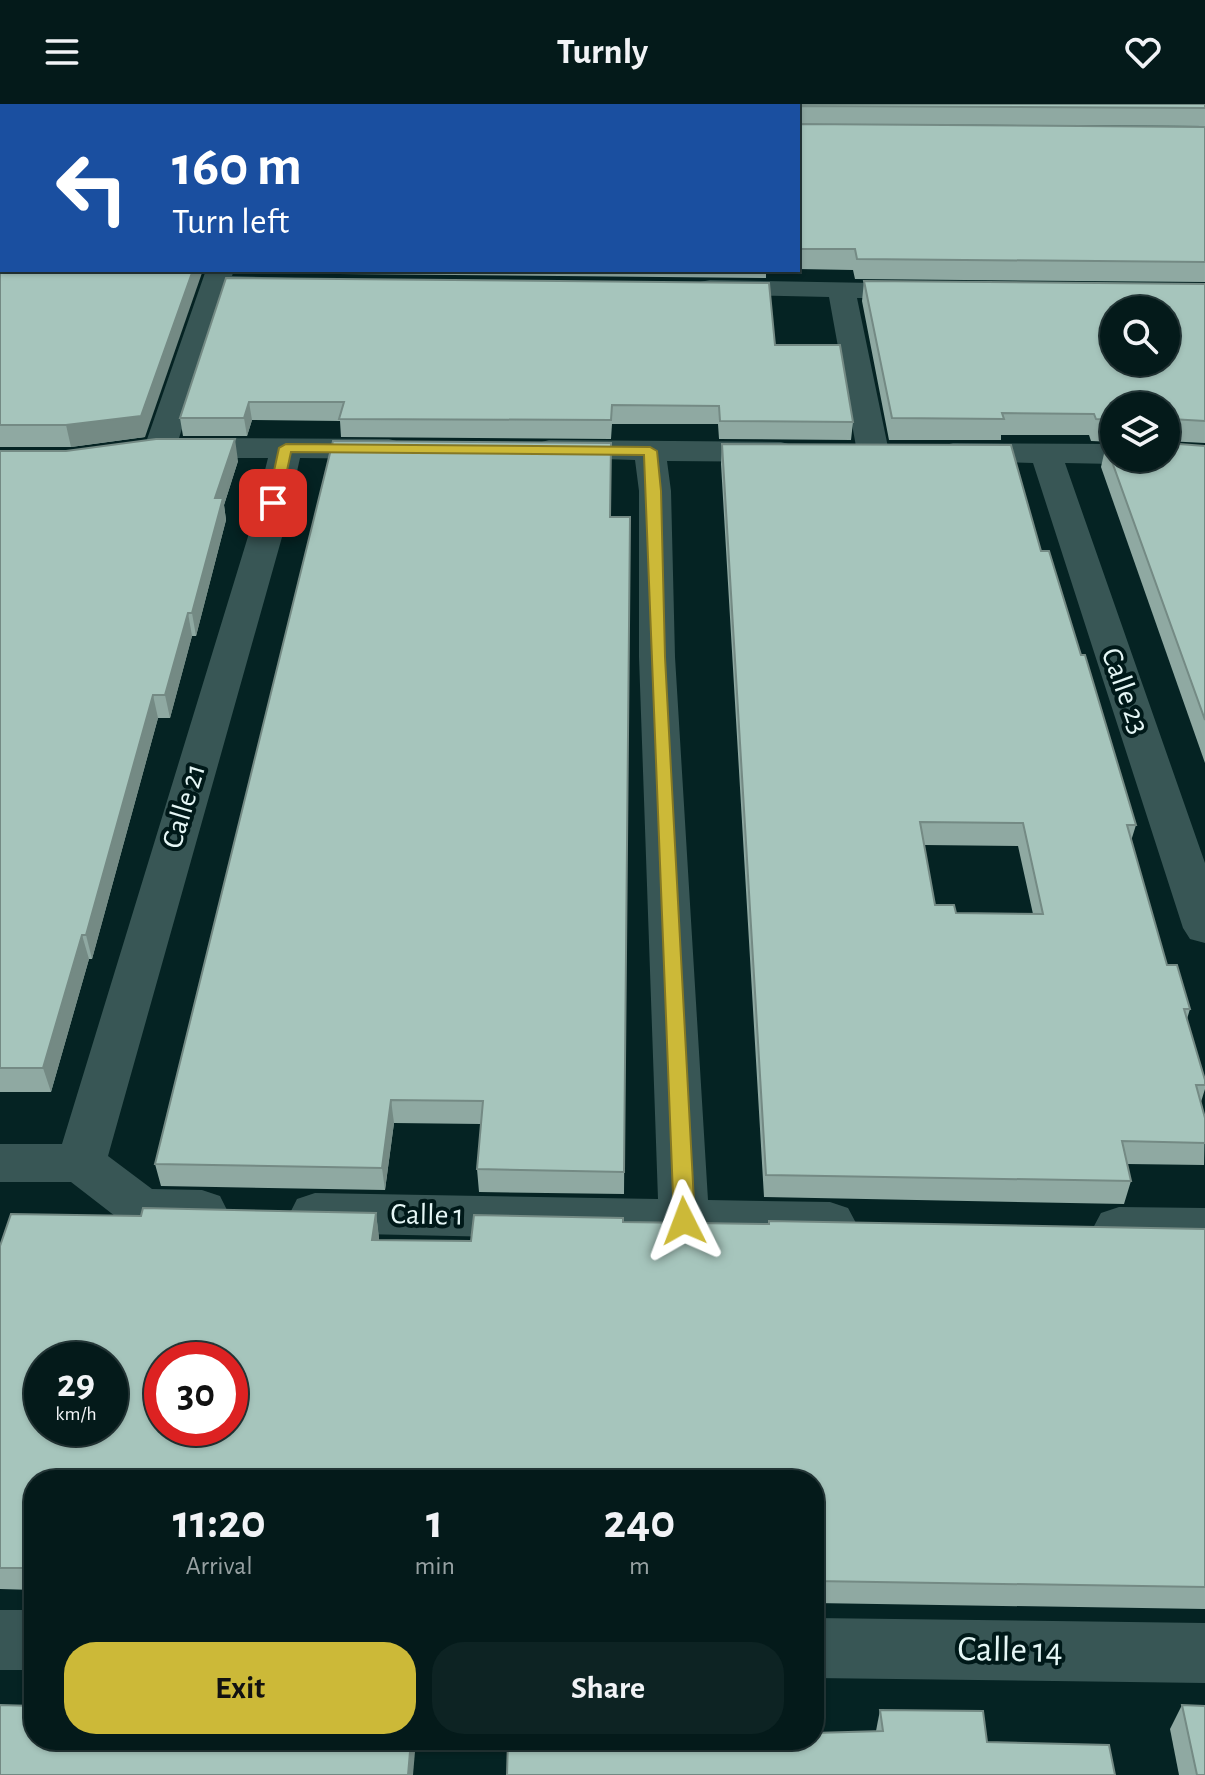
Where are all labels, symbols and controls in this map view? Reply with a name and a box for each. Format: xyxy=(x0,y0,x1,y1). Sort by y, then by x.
icon: menu xyxy=(40,30,84,74)
icon: heart xyxy=(1121,30,1165,74)
text: Turnly xyxy=(557,34,648,70)
icon: left xyxy=(40,136,144,240)
text: 160 m xyxy=(172,139,302,195)
text: Turn left xyxy=(172,204,289,240)
map controls xyxy=(1100,296,1180,472)
button: search xyxy=(1100,296,1180,376)
button: layers xyxy=(1100,392,1180,472)
pin xyxy=(239,469,307,537)
icon: arrive xyxy=(251,481,295,525)
street label: Calle 23 xyxy=(1096,644,1154,738)
street label: Calle 21 xyxy=(157,760,211,852)
position arrow xyxy=(642,1179,726,1263)
street label: Calle 1 xyxy=(390,1199,464,1231)
speed limit sign: 30 xyxy=(144,1342,248,1446)
text: 29 xyxy=(57,1364,95,1404)
text: km/h xyxy=(55,1404,97,1424)
text: 11:20 xyxy=(173,1499,266,1547)
text: 1 xyxy=(426,1499,443,1547)
text: 240 xyxy=(604,1499,675,1547)
text: Arrival xyxy=(186,1553,253,1579)
text: min xyxy=(414,1553,455,1579)
text: m xyxy=(629,1553,650,1579)
street label: Calle 14 xyxy=(957,1631,1063,1669)
button: Exit xyxy=(64,1642,416,1734)
button: Share xyxy=(432,1642,784,1734)

